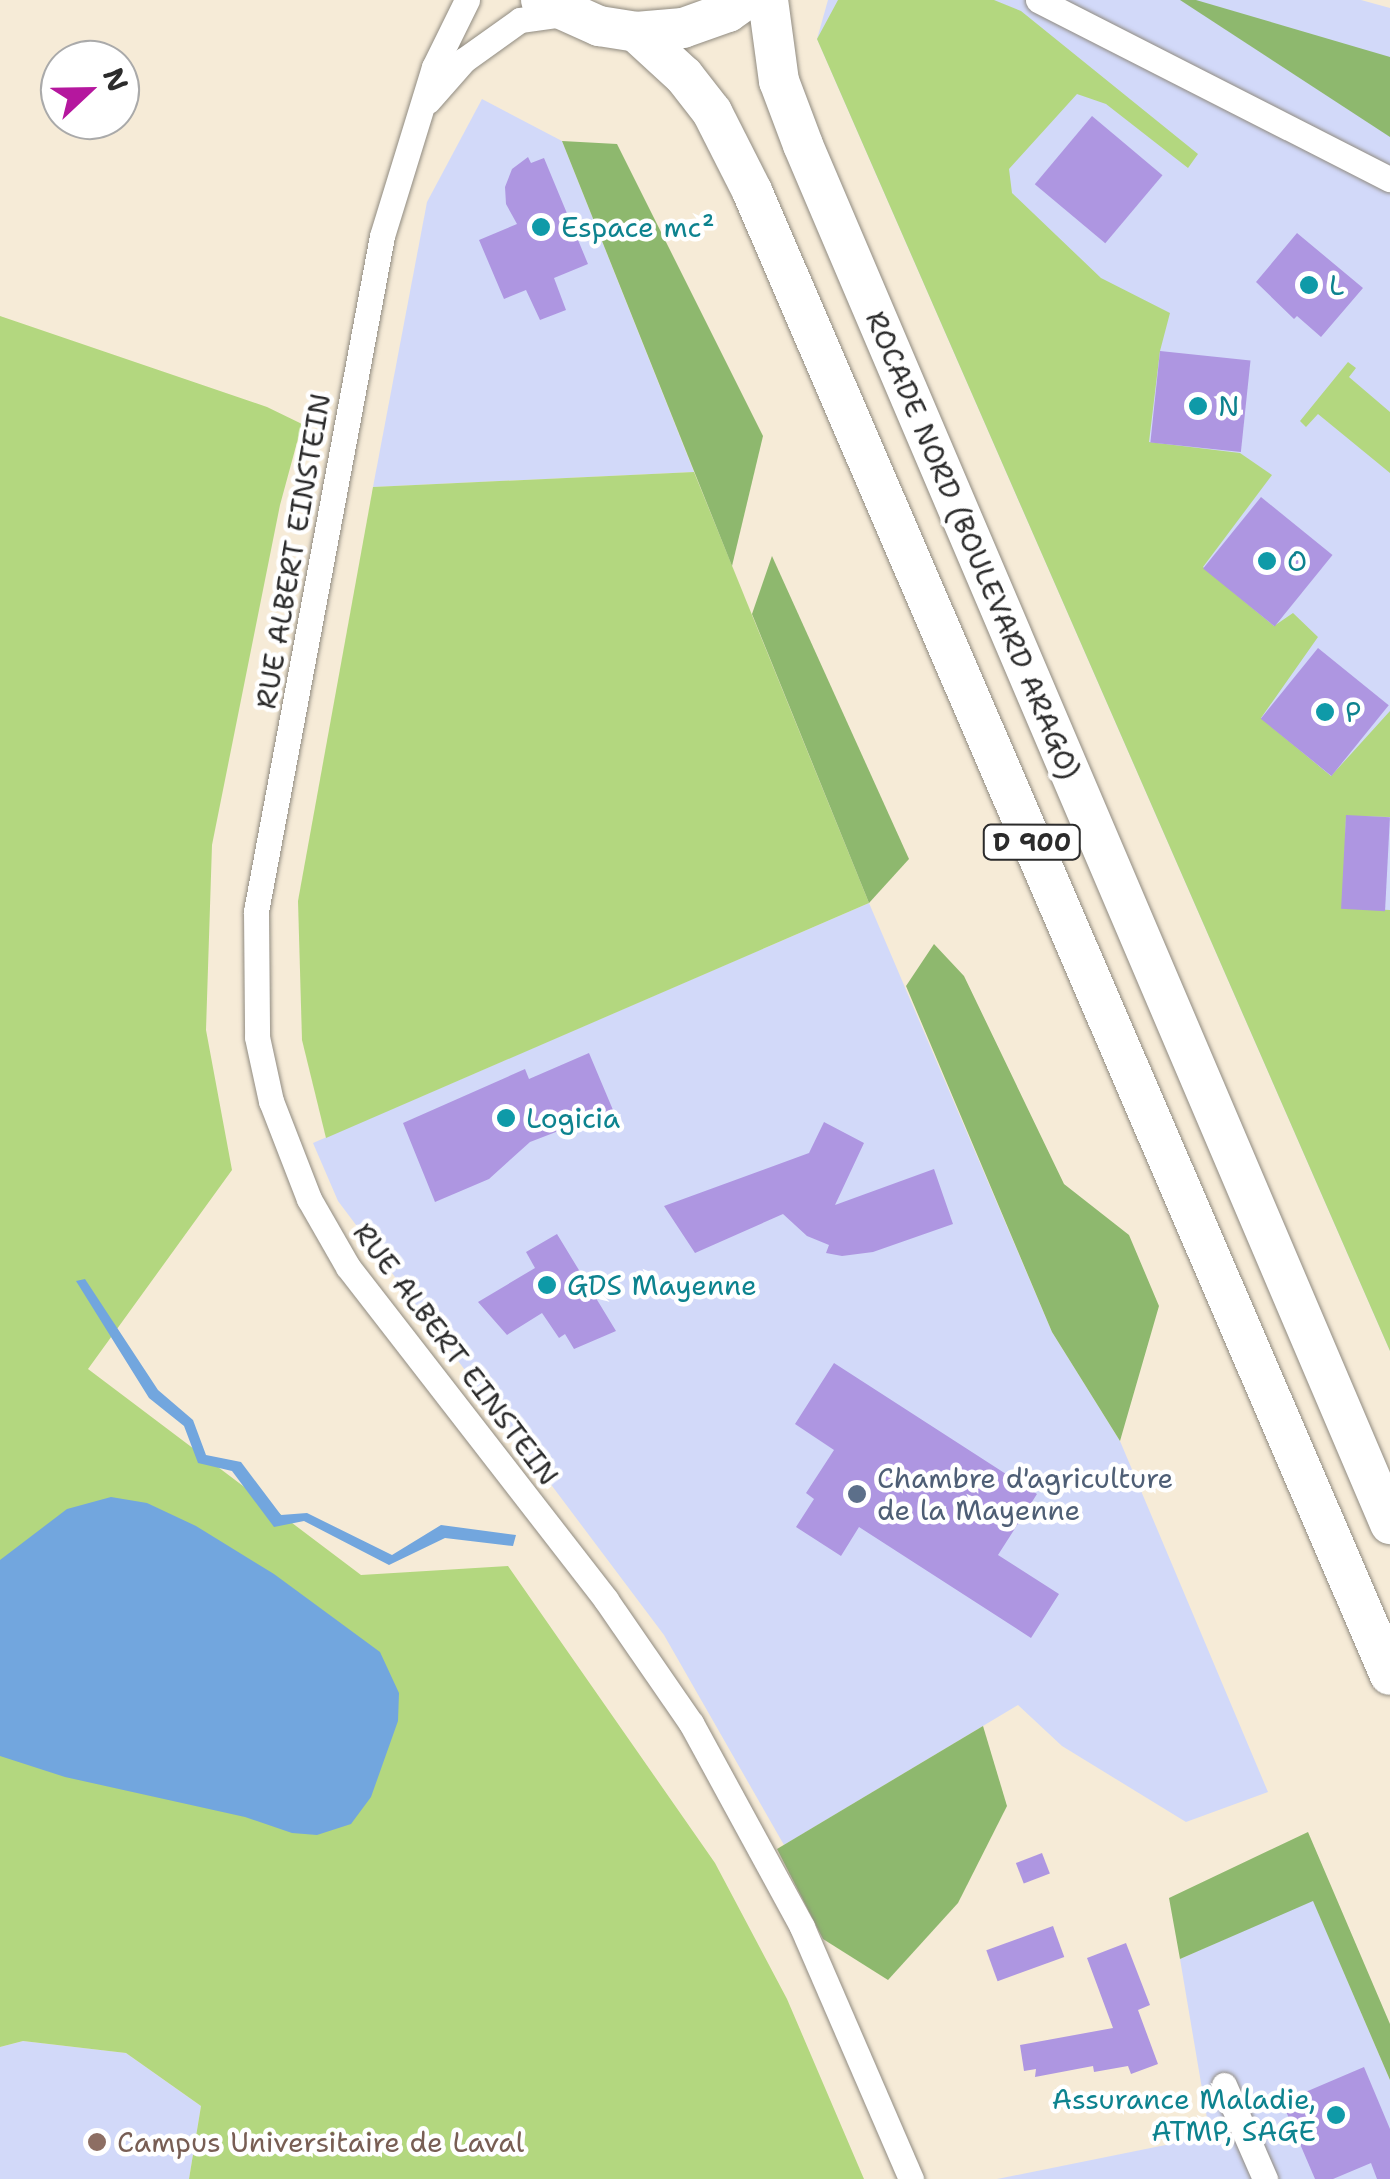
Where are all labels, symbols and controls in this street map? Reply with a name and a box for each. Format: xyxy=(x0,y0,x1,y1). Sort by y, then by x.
north arrow xyxy=(40,40,140,140)
text: N xyxy=(94,62,138,97)
place label: Espace mc² xyxy=(561,210,715,244)
marker: Espace mc² xyxy=(530,216,552,238)
place label: L xyxy=(1329,268,1344,302)
marker: L xyxy=(1298,274,1320,296)
street label: ROCADE NORD (BOULEVARD ARAGO) xyxy=(859,306,1087,784)
place label: N xyxy=(1218,389,1239,423)
street label: RUE ALBERT EINSTEIN xyxy=(249,391,337,711)
marker: N xyxy=(1187,395,1209,417)
place label: O xyxy=(1287,544,1307,578)
marker: O xyxy=(1256,550,1278,572)
place label: P xyxy=(1345,695,1361,729)
marker: P xyxy=(1314,701,1336,723)
road number: D 900 xyxy=(982,822,1082,862)
place label: Logicia xyxy=(526,1101,620,1135)
marker: Logicia xyxy=(495,1107,517,1129)
street label: RUE ALBERT EINSTEIN xyxy=(346,1216,566,1492)
place label: GDS Mayenne xyxy=(567,1268,757,1302)
marker: GDS Mayenne xyxy=(536,1274,558,1296)
place label: Chambre d'agriculture de la Mayenne xyxy=(877,1461,1173,1527)
marker: Chambre d'agriculture de la Mayenne xyxy=(846,1483,868,1505)
place label: Assurance Maladie, ATMP, SAGE xyxy=(1052,2082,1316,2148)
marker: Assurance Maladie, ATMP, SAGE xyxy=(1325,2104,1347,2126)
place label: Campus Universitaire de Laval xyxy=(117,2125,524,2159)
marker: Campus Universitaire de Laval xyxy=(86,2131,108,2153)

